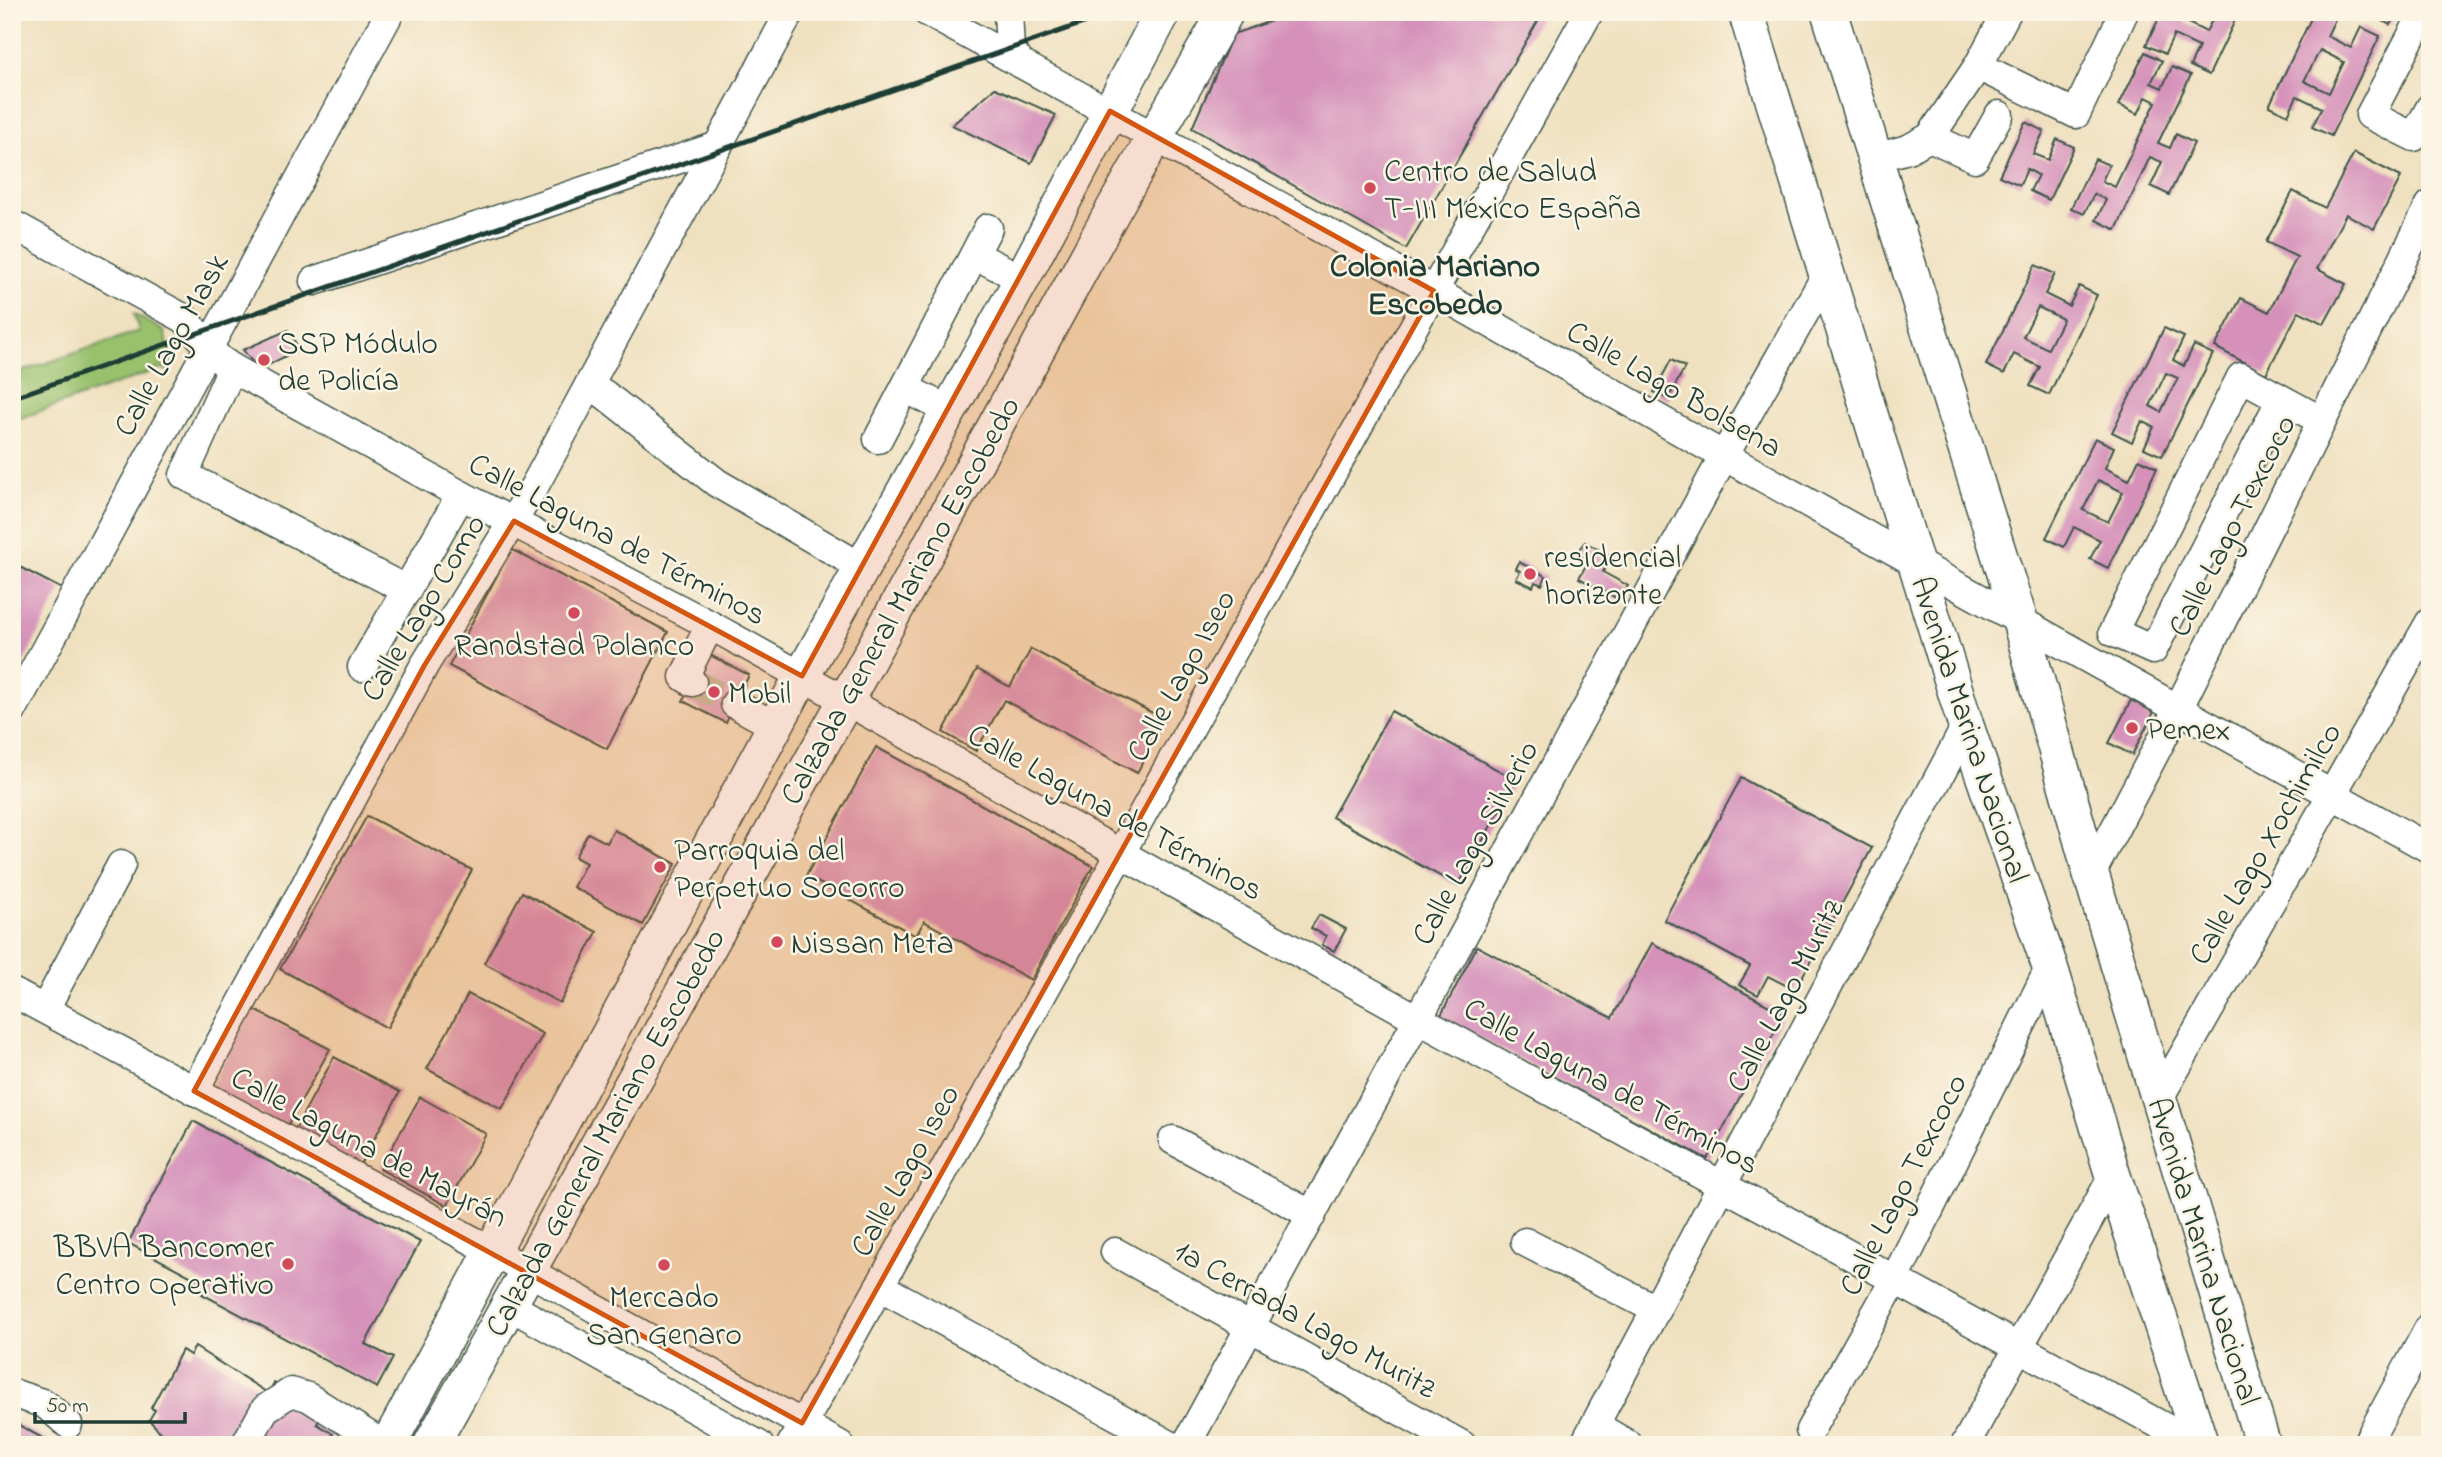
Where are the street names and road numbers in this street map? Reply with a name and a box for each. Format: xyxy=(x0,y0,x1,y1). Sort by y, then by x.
street label: Calle Lago Mask xyxy=(103,245,243,446)
street label: Calle Lago Bolsena xyxy=(1557,310,1790,472)
street label: Calzada General Mariano Escobedo xyxy=(770,389,1034,815)
street label: Calle Lago Texcoco xyxy=(2158,407,2310,646)
street label: Calle Laguna de Términos xyxy=(459,442,774,640)
street label: Calle Lago Como xyxy=(350,506,500,712)
street label: Avenida Marina Nacional xyxy=(1896,571,2039,889)
street label: Calle Lago Iseo xyxy=(1116,582,1250,772)
street label: Calle Laguna de Términos xyxy=(958,713,1271,915)
street label: Calle Lago Xochimilco xyxy=(2178,715,2356,975)
street label: Calle Lago Silverio xyxy=(1401,733,1553,955)
street label: Calle Lago Muritz xyxy=(1716,891,1858,1102)
street label: Calzada General Mariano Escobedo xyxy=(475,921,739,1347)
street label: Calle Laguna de Términos xyxy=(1454,987,1767,1189)
street label: Calle Laguna de Mayrán xyxy=(222,1056,515,1242)
street label: Calle Lago Texcoco xyxy=(1829,1066,1981,1305)
street label: Calle Lago Iseo xyxy=(840,1077,974,1267)
street label: Avenida Marina Nacional xyxy=(2132,1092,2271,1412)
street label: 1a Cerrada Lago Muritz xyxy=(1165,1229,1445,1413)

